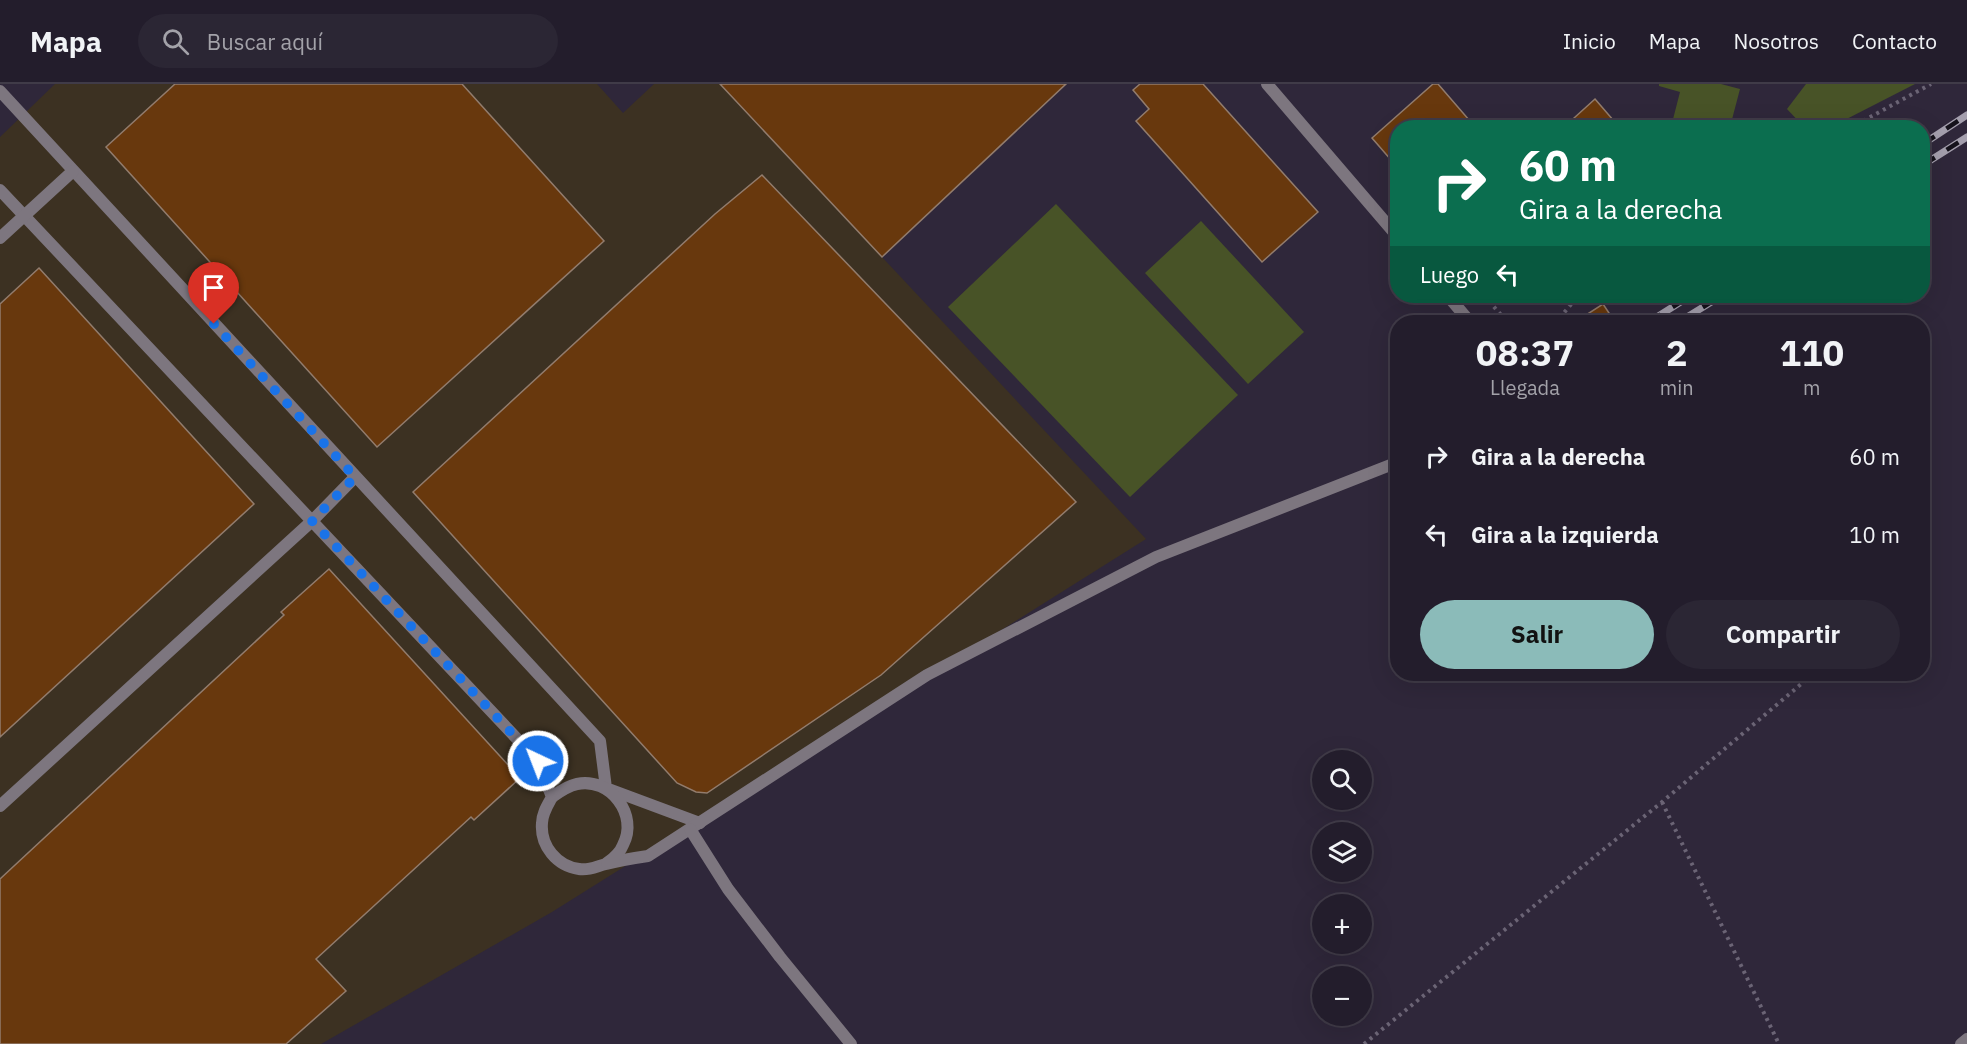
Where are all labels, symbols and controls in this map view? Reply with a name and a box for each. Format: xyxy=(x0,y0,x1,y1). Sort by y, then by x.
search box xyxy=(138,14,558,68)
text: Mapa xyxy=(30,23,102,60)
icon: search xyxy=(159,25,192,58)
text: Buscar aquí xyxy=(207,27,323,56)
text: Inicio xyxy=(1563,27,1616,55)
text: Mapa xyxy=(1649,27,1701,55)
text: Nosotros xyxy=(1734,27,1819,55)
text: Contacto xyxy=(1852,27,1937,55)
text: 60 m xyxy=(1519,138,1617,193)
icon: right xyxy=(1420,144,1498,222)
text: Gira a la derecha xyxy=(1519,191,1722,226)
icon: left xyxy=(1491,258,1524,291)
text: Luego xyxy=(1420,260,1479,289)
pin xyxy=(188,262,239,324)
icon: arrive xyxy=(197,271,230,304)
text: 08:37 xyxy=(1476,329,1574,376)
text: 2 xyxy=(1666,329,1688,376)
text: 110 xyxy=(1779,329,1844,376)
text: Llegada xyxy=(1490,374,1560,401)
text: min xyxy=(1660,374,1694,401)
text: m xyxy=(1803,374,1821,401)
icon: right xyxy=(1420,440,1453,473)
text: Gira a la derecha xyxy=(1471,442,1645,471)
text: 60 m xyxy=(1849,442,1900,471)
icon: left xyxy=(1420,518,1453,551)
text: Gira a la izquierda xyxy=(1471,520,1659,549)
text: 10 m xyxy=(1849,520,1900,549)
button: Salir xyxy=(1420,600,1654,669)
button: Compartir xyxy=(1666,600,1900,669)
position arrow xyxy=(506,729,570,793)
map controls xyxy=(1312,750,1372,1026)
button: search xyxy=(1312,750,1372,810)
button: layers xyxy=(1312,822,1372,882)
button: + xyxy=(1312,894,1372,954)
button: − xyxy=(1312,966,1372,1026)

